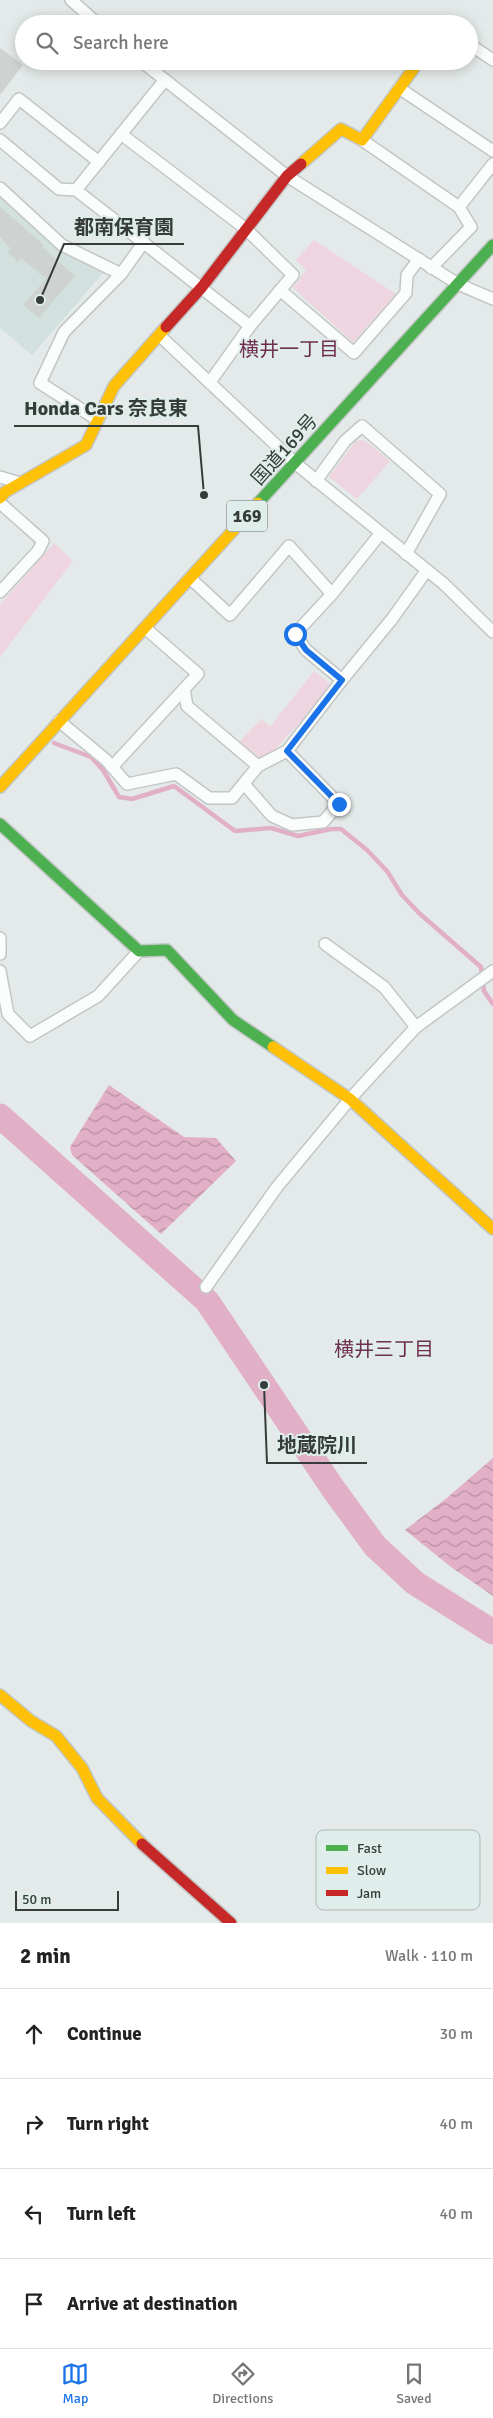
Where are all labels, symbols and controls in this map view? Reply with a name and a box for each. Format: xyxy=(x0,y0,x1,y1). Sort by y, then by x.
search box xyxy=(15,15,478,70)
icon: search xyxy=(33,29,61,57)
text: Search here xyxy=(73,31,169,55)
callout: 都南保育園 xyxy=(64,209,184,244)
text: 都南保育園 xyxy=(74,215,174,240)
district label: 横井一丁目 xyxy=(239,337,339,362)
callout: Honda Cars 奈良東 xyxy=(14,391,198,426)
text: Honda Cars 奈良東 xyxy=(24,396,188,421)
street label: 国道169号 xyxy=(246,409,323,490)
road number: 169 xyxy=(227,501,267,532)
route start xyxy=(284,623,307,646)
route end xyxy=(328,793,351,816)
district label: 横井三丁目 xyxy=(334,1337,434,1362)
callout: 地蔵院川 xyxy=(267,1428,367,1463)
text: 地蔵院川 xyxy=(277,1433,357,1458)
legend xyxy=(316,1830,480,1910)
text: Fast xyxy=(357,1840,382,1857)
text: Slow xyxy=(357,1862,386,1879)
text: Jam xyxy=(357,1885,381,1902)
scale bar xyxy=(15,1888,119,1911)
text: 50 m xyxy=(22,1891,51,1908)
text: 2 min xyxy=(20,1943,71,1969)
text: Walk · 110 m xyxy=(385,1946,473,1966)
icon: ahead xyxy=(20,2020,48,2048)
text: Continue xyxy=(67,2022,142,2046)
text: 30 m xyxy=(439,2024,473,2044)
icon: right xyxy=(20,2110,48,2138)
text: Turn right xyxy=(67,2112,149,2136)
text: 40 m xyxy=(439,2114,473,2134)
icon: left xyxy=(20,2200,48,2228)
text: Turn left xyxy=(67,2202,136,2226)
text: 40 m xyxy=(439,2204,473,2224)
icon: arrive xyxy=(20,2290,48,2318)
text: Arrive at destination xyxy=(67,2292,238,2316)
tab: Map xyxy=(61,2360,89,2407)
tab: Directions xyxy=(212,2360,273,2407)
tab: Saved xyxy=(396,2360,432,2407)

